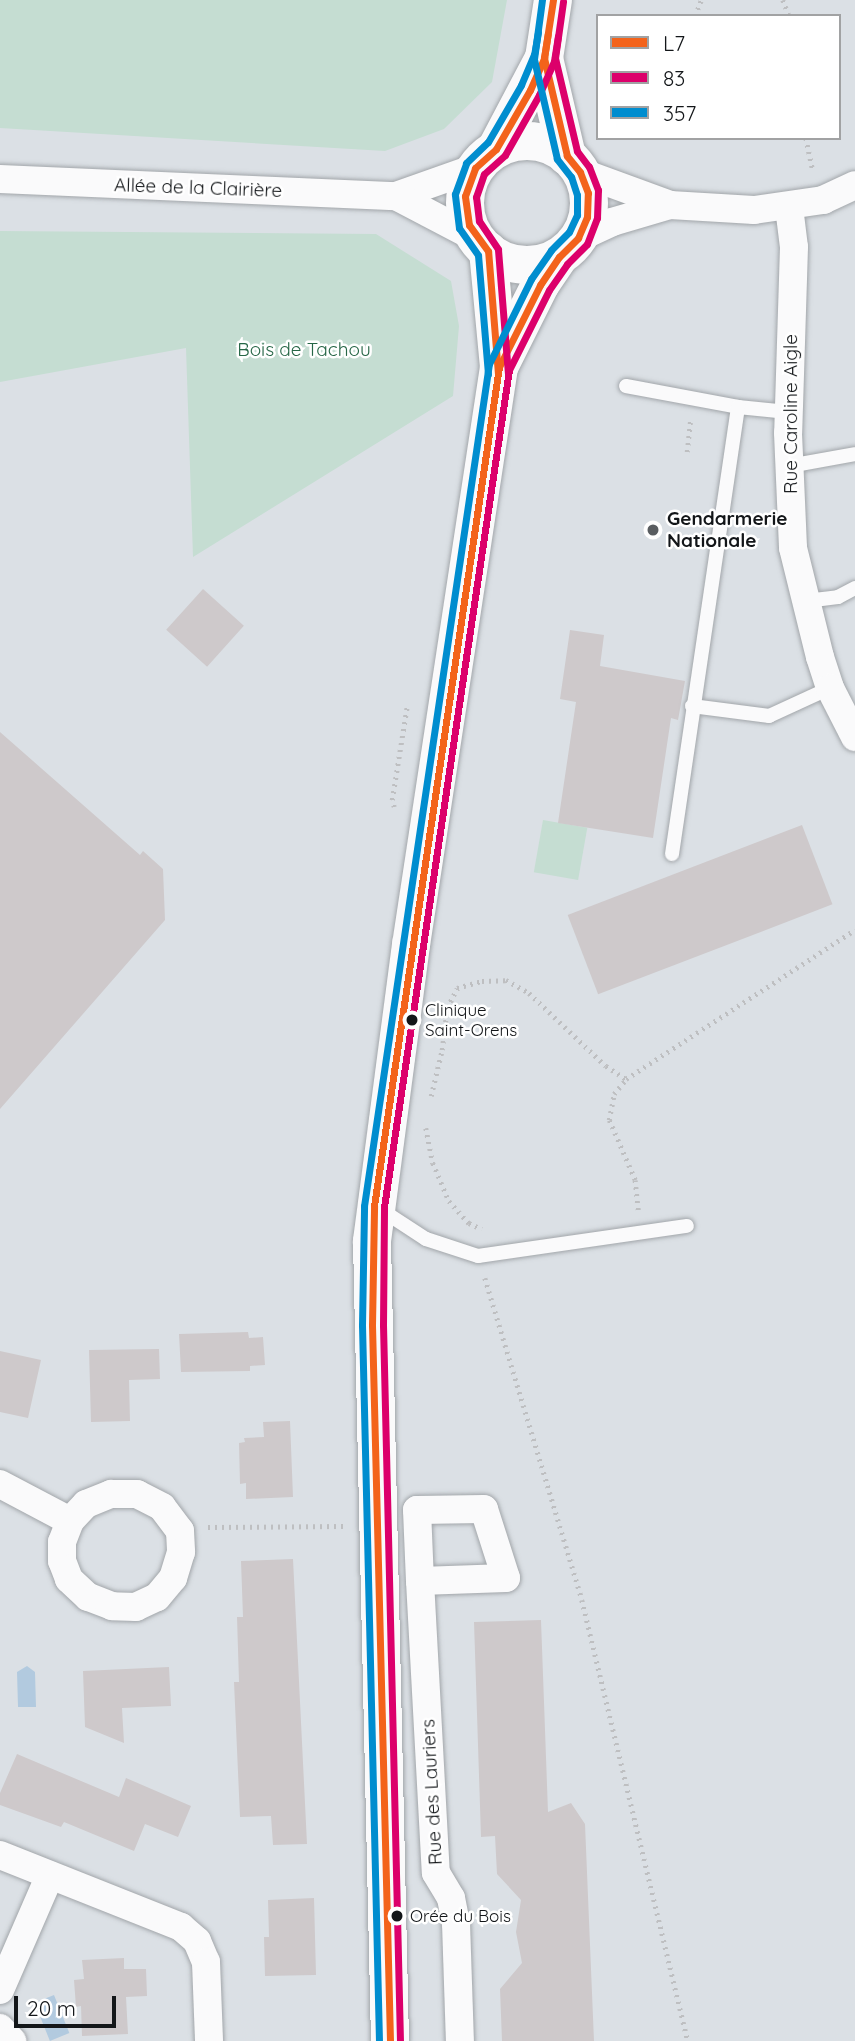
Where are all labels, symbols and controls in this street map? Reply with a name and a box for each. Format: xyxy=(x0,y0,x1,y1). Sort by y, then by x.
legend xyxy=(596,14,841,140)
text: L7 xyxy=(663,30,685,56)
text: 83 xyxy=(663,65,685,91)
text: 357 xyxy=(663,100,696,126)
street label: Allée de la Clairière xyxy=(114,174,282,202)
street label: Rue Caroline Aigle xyxy=(780,334,802,494)
park label: Bois de Tachou xyxy=(237,339,371,361)
place label: Gendarmerie Nationale xyxy=(667,508,788,552)
marker: Gendarmerie Nationale xyxy=(645,522,661,538)
place label: Clinique Saint-Orens xyxy=(425,1000,517,1040)
marker: Clinique Saint-Orens xyxy=(405,1013,419,1027)
street label: Rue des Lauriers xyxy=(417,1718,447,1866)
place label: Orée du Bois xyxy=(410,1906,511,1926)
marker: Orée du Bois xyxy=(390,1909,404,1923)
scale bar xyxy=(18,1982,119,2026)
text: 20 m xyxy=(27,1995,76,2021)

